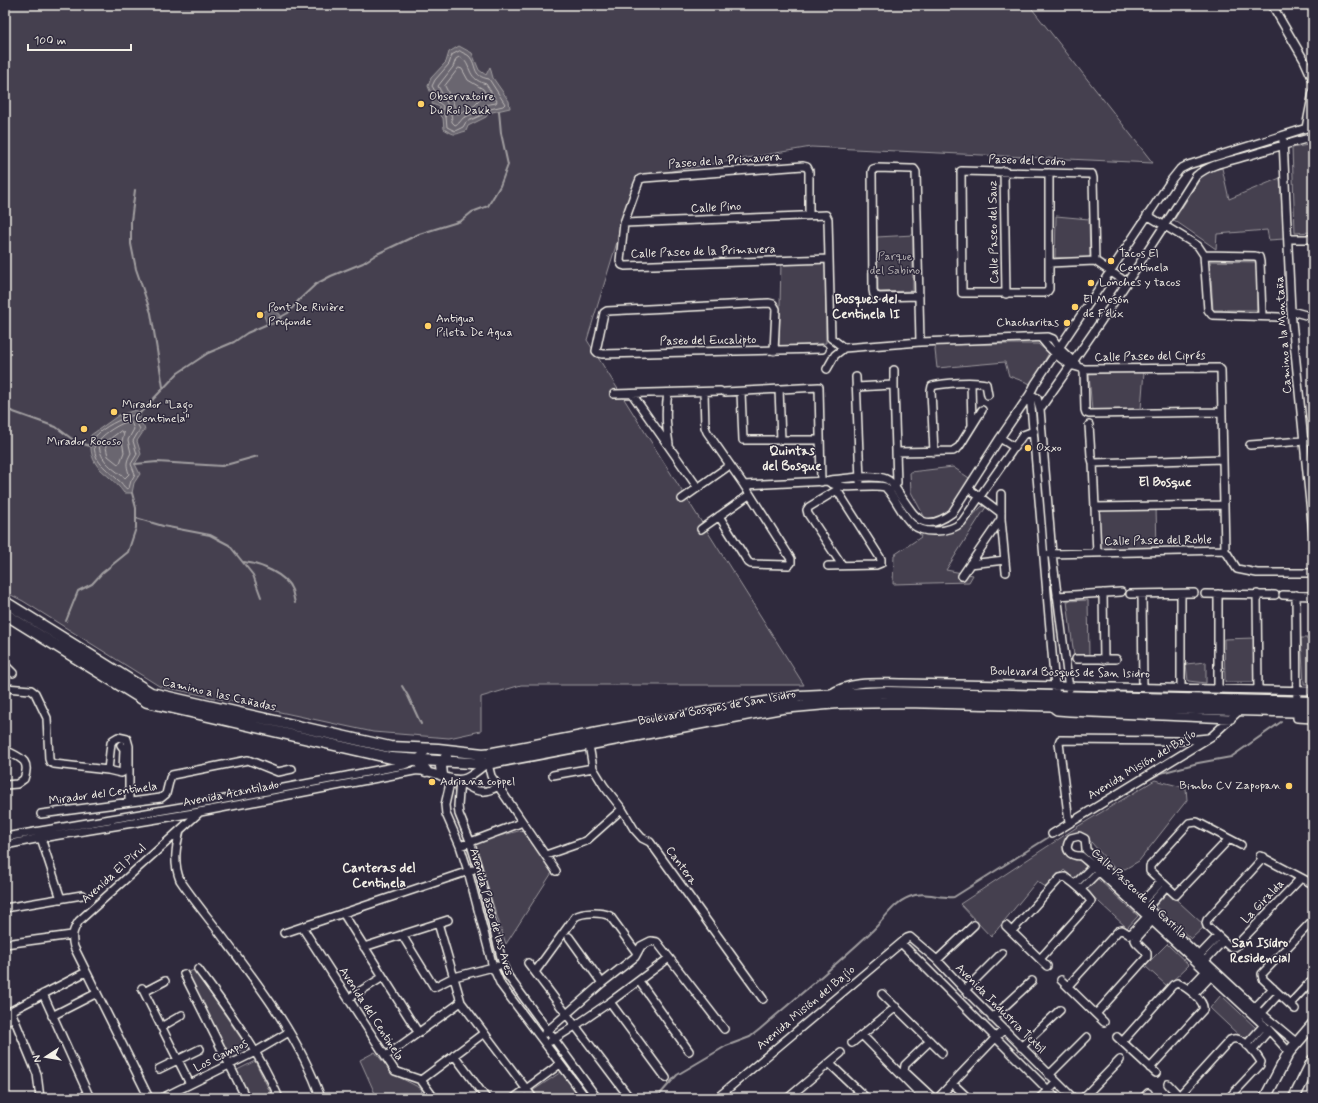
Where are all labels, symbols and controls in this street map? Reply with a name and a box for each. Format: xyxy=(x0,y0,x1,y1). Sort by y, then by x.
scale bar xyxy=(28,26,131,52)
text: 100 m xyxy=(34,33,66,49)
place label: Observatoire Du Roi Dakk xyxy=(429,89,495,119)
marker: Observatoire Du Roi Dakk xyxy=(416,99,426,109)
street label: Paseo de la Primavera xyxy=(668,149,783,173)
street label: Paseo del Cedro xyxy=(988,152,1066,170)
street label: Calle Paseo del Sauz xyxy=(985,180,1003,284)
street label: Calle Pino xyxy=(690,199,742,217)
street label: Calle Paseo de la Primavera xyxy=(630,241,776,263)
place label: Tacos El Centinela xyxy=(1119,246,1169,276)
park label: Parque del Sabino xyxy=(870,249,920,279)
marker: Tacos El Centinela xyxy=(1106,256,1116,266)
place label: Lonches y tacos xyxy=(1099,275,1181,291)
street label: Camino a la Montaña xyxy=(1272,276,1296,394)
marker: Lonches y tacos xyxy=(1086,278,1096,288)
district label: Bosques del Centinela II xyxy=(832,291,900,323)
place label: El Mesón de Félix xyxy=(1083,292,1129,322)
place label: Pont De Rivière Profonde xyxy=(268,300,345,331)
marker: El Mesón de Félix xyxy=(1070,302,1080,312)
marker: Pont De Rivière Profonde xyxy=(255,310,265,320)
place label: Antigua Pileta De Agua xyxy=(436,311,513,341)
place label: Chacharitas xyxy=(996,315,1059,331)
marker: Chacharitas xyxy=(1062,318,1072,328)
marker: Antigua Pileta De Agua xyxy=(423,321,433,331)
street label: Paseo del Eucalipto xyxy=(660,332,756,350)
street label: Calle Paseo del Ciprés xyxy=(1094,348,1206,366)
place label: Mirador "Lago El Centinela" xyxy=(122,397,193,427)
marker: Mirador "Lago El Centinela" xyxy=(109,407,119,417)
marker: Mirador Rocoso xyxy=(79,424,89,434)
place label: Mirador Rocoso xyxy=(47,434,122,450)
place label: Oxxo xyxy=(1036,440,1062,456)
district label: Quintas del Bosque xyxy=(762,443,822,475)
marker: Oxxo xyxy=(1023,443,1033,453)
district label: El Bosque xyxy=(1139,474,1192,491)
street label: Calle Paseo del Roble xyxy=(1104,532,1212,550)
street label: Boulevard Bosques de San Isidro xyxy=(990,664,1150,682)
street label: Camino a las Cañadas xyxy=(160,674,278,716)
street label: Boulevard Bosques de San Isidro xyxy=(637,686,797,730)
street label: Avenida Misión del Bajío xyxy=(1085,726,1199,804)
place label: Adriana coppel xyxy=(440,774,515,790)
street label: Avenida Acantilado xyxy=(182,777,280,811)
marker: Adriana coppel xyxy=(427,777,437,787)
street label: Mirador del Centinela xyxy=(48,778,158,810)
place label: Bimbo CV Zapopan xyxy=(1179,778,1282,794)
marker: Bimbo CV Zapopan xyxy=(1284,781,1294,791)
street label: Avenida El Pirul xyxy=(78,840,150,908)
street label: Cantera xyxy=(662,843,701,889)
street label: Calle Paseo de la Castilla xyxy=(1087,845,1191,943)
street label: Avenida Paseo de las Aves xyxy=(465,846,517,978)
district label: Canteras del Centinela xyxy=(342,860,416,892)
street label: La Giralda xyxy=(1238,876,1288,928)
district label: San Isidro Residencial xyxy=(1230,935,1290,967)
street label: Avenida Industria Textil xyxy=(951,960,1049,1058)
street label: Avenida Misión del Bajío xyxy=(753,962,859,1054)
street label: Avenida del Centinela xyxy=(335,964,407,1064)
street label: Los Campos xyxy=(191,1035,251,1076)
north arrow xyxy=(26,1037,66,1077)
text: N xyxy=(30,1054,45,1064)

